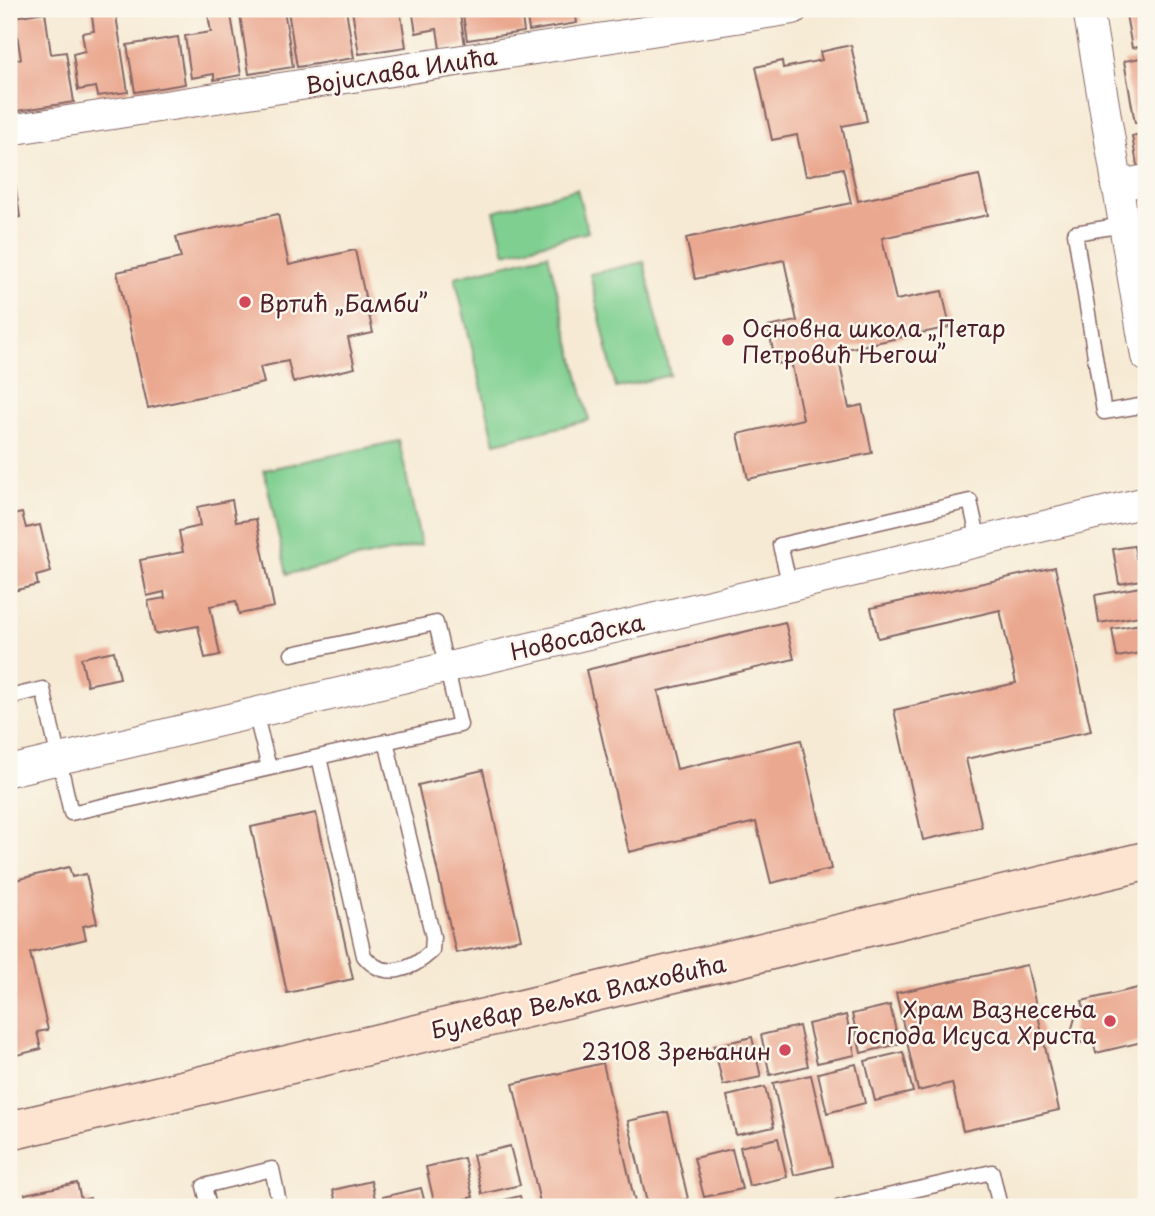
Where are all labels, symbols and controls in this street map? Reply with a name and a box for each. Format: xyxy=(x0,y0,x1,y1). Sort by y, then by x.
street label: Војислава Илића xyxy=(303,38,500,102)
place label: Вртић „Бамби” xyxy=(259,285,428,320)
marker: Вртић „Бамби” xyxy=(237,294,253,310)
place label: Основна школа „Петар Петровић Његош” xyxy=(742,310,1006,371)
marker: Основна школа „Петар Петровић Његош” xyxy=(720,332,736,348)
street label: Новосадска xyxy=(506,603,648,668)
street label: Булевар Вељка Влаховића xyxy=(427,945,730,1047)
place label: Храм Вазнесења Господа Исуса Христа xyxy=(846,991,1097,1052)
marker: Храм Вазнесења Господа Исуса Христа xyxy=(1102,1013,1118,1029)
place label: 23108 Зрењанин xyxy=(582,1033,771,1068)
marker: 23108 Зрењанин xyxy=(777,1042,793,1058)

